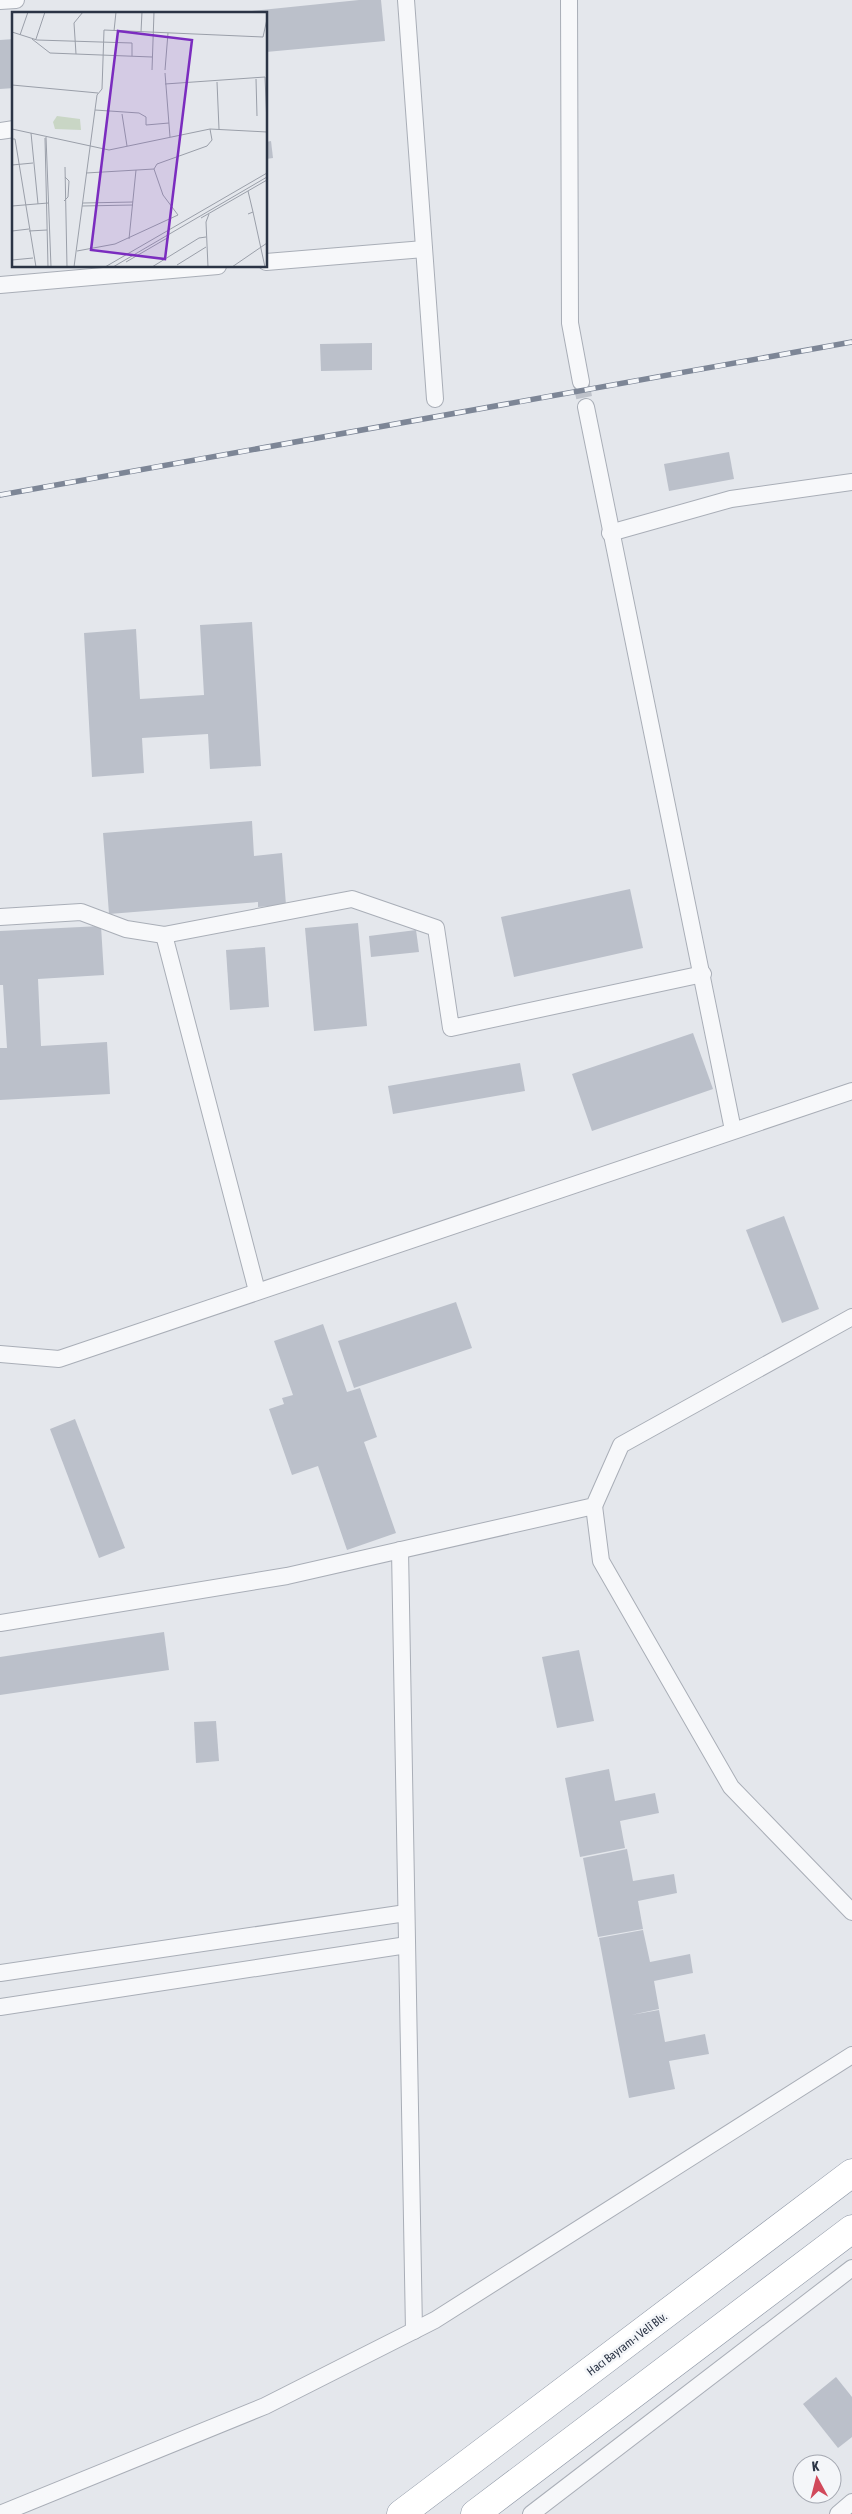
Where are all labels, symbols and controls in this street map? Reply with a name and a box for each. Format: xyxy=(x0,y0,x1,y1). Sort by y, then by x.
inset map xyxy=(12,12,268,268)
street label: Hacı Bayram-ı Velî Blv. xyxy=(584,2309,670,2379)
north arrow xyxy=(792,2454,842,2504)
text: K xyxy=(811,2458,820,2474)

